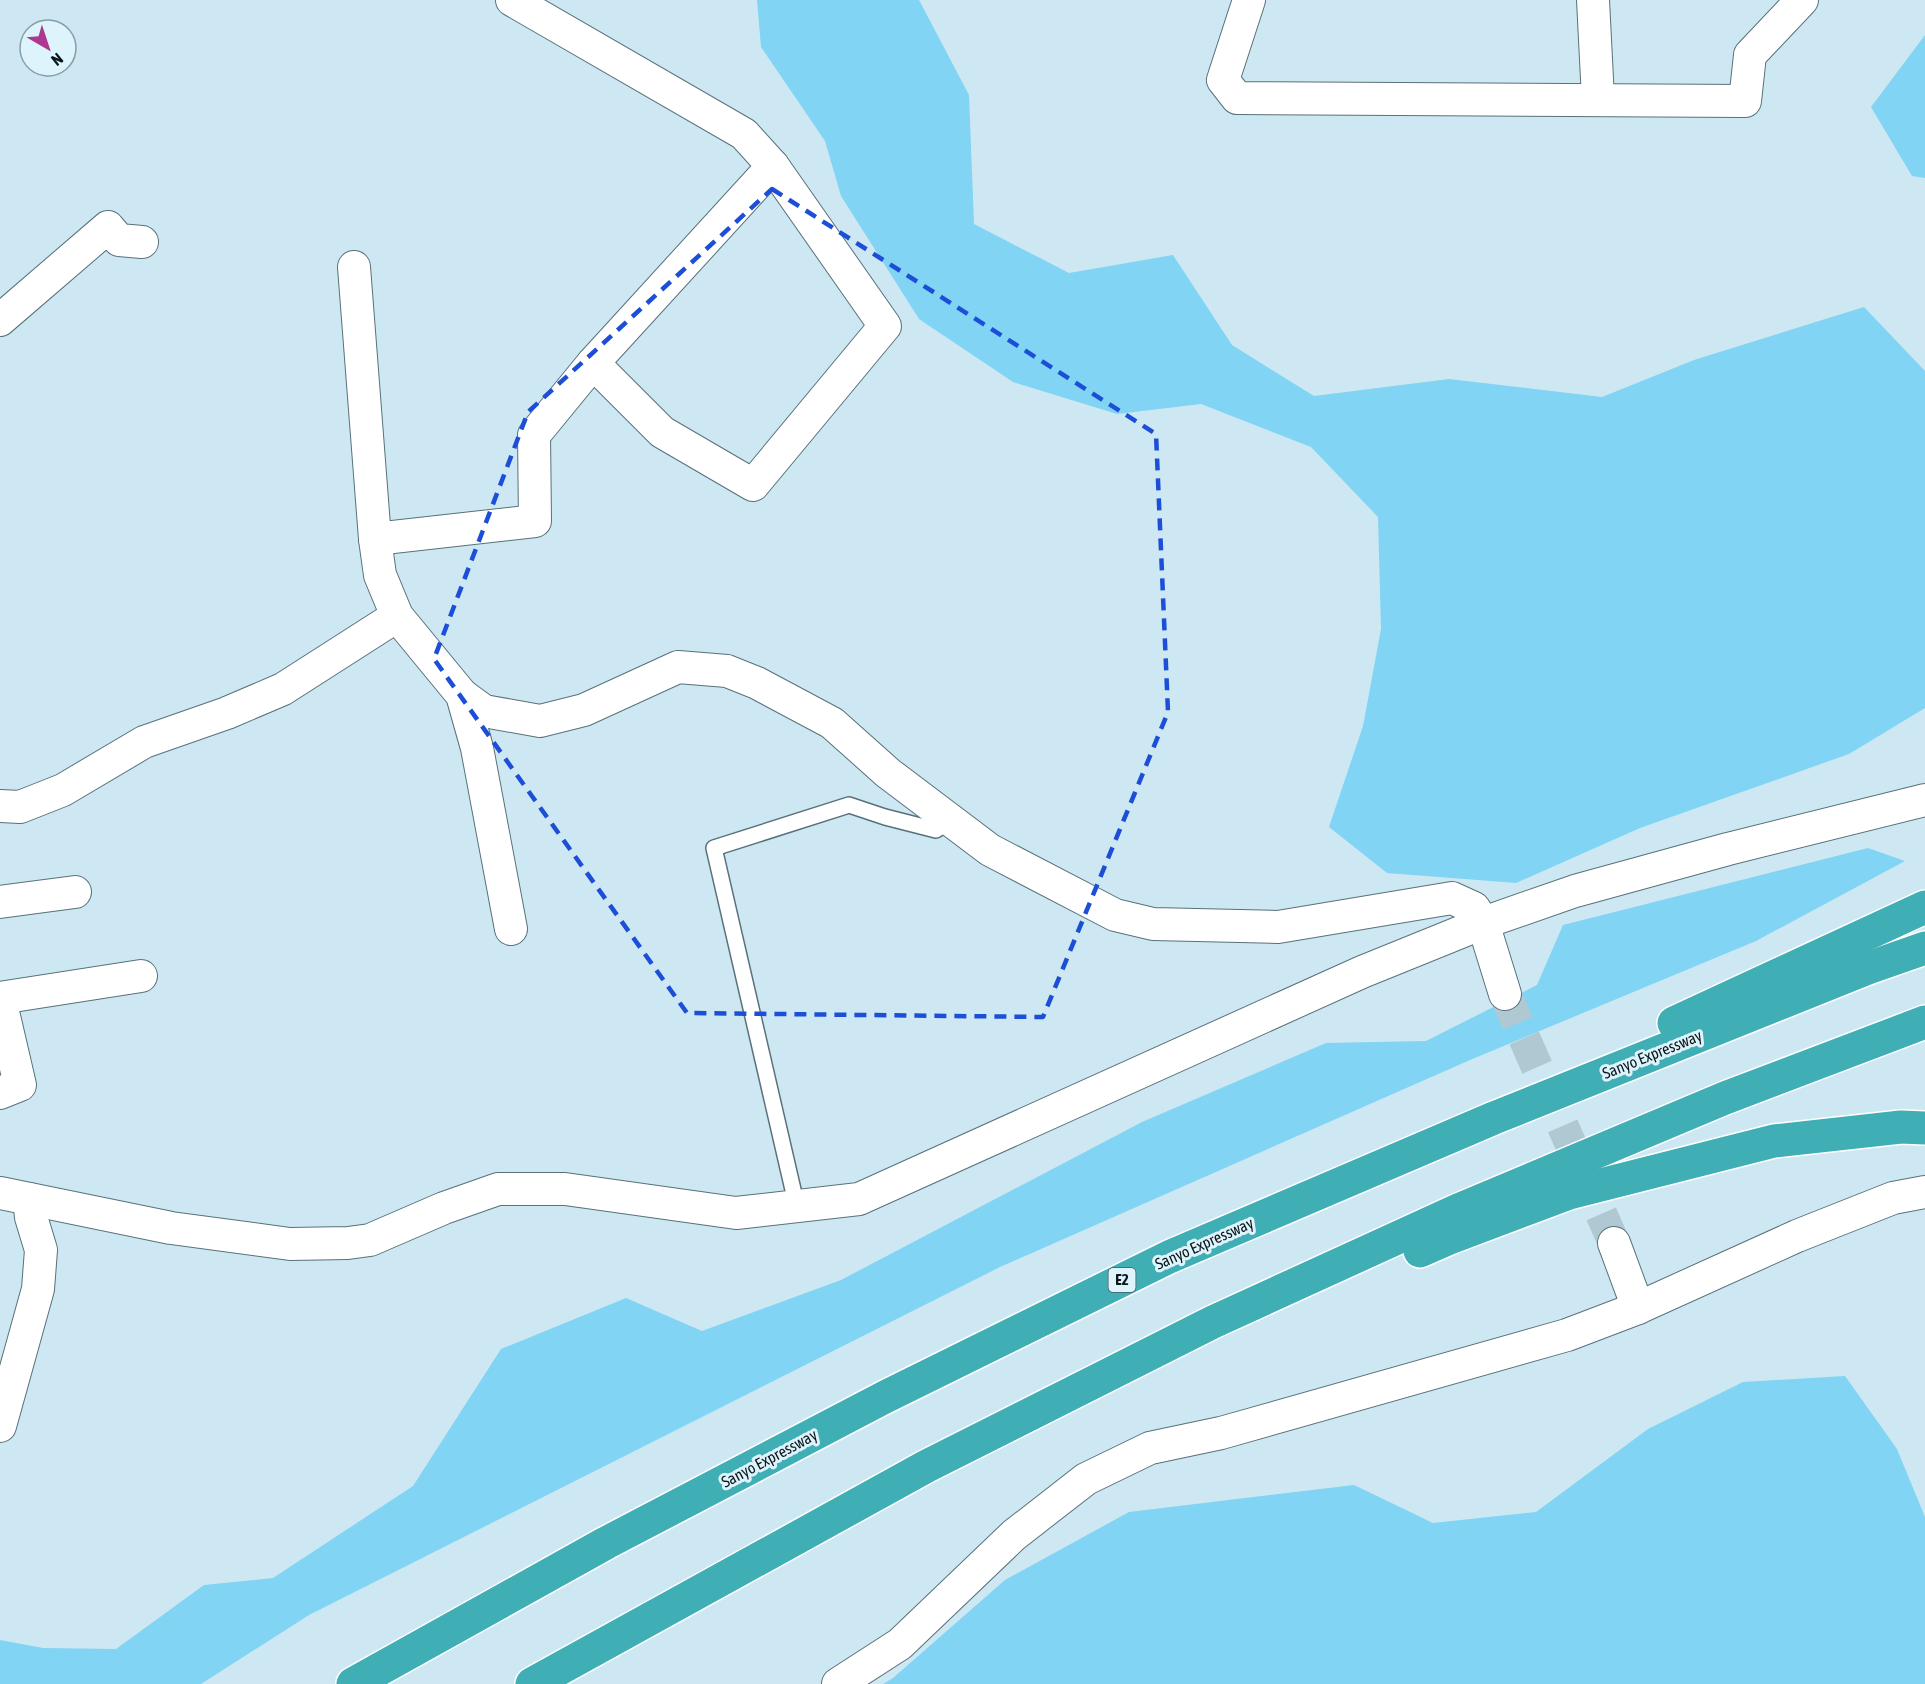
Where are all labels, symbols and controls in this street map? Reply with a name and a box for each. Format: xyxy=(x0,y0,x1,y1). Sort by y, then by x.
north arrow xyxy=(18,18,78,78)
text: N xyxy=(48,50,67,70)
street label: Sanyo Expressway xyxy=(1600,1026,1705,1083)
street label: Sanyo Expressway xyxy=(1152,1213,1257,1274)
road number: E2 xyxy=(1108,1268,1136,1292)
street label: Sanyo Expressway xyxy=(718,1425,821,1492)

